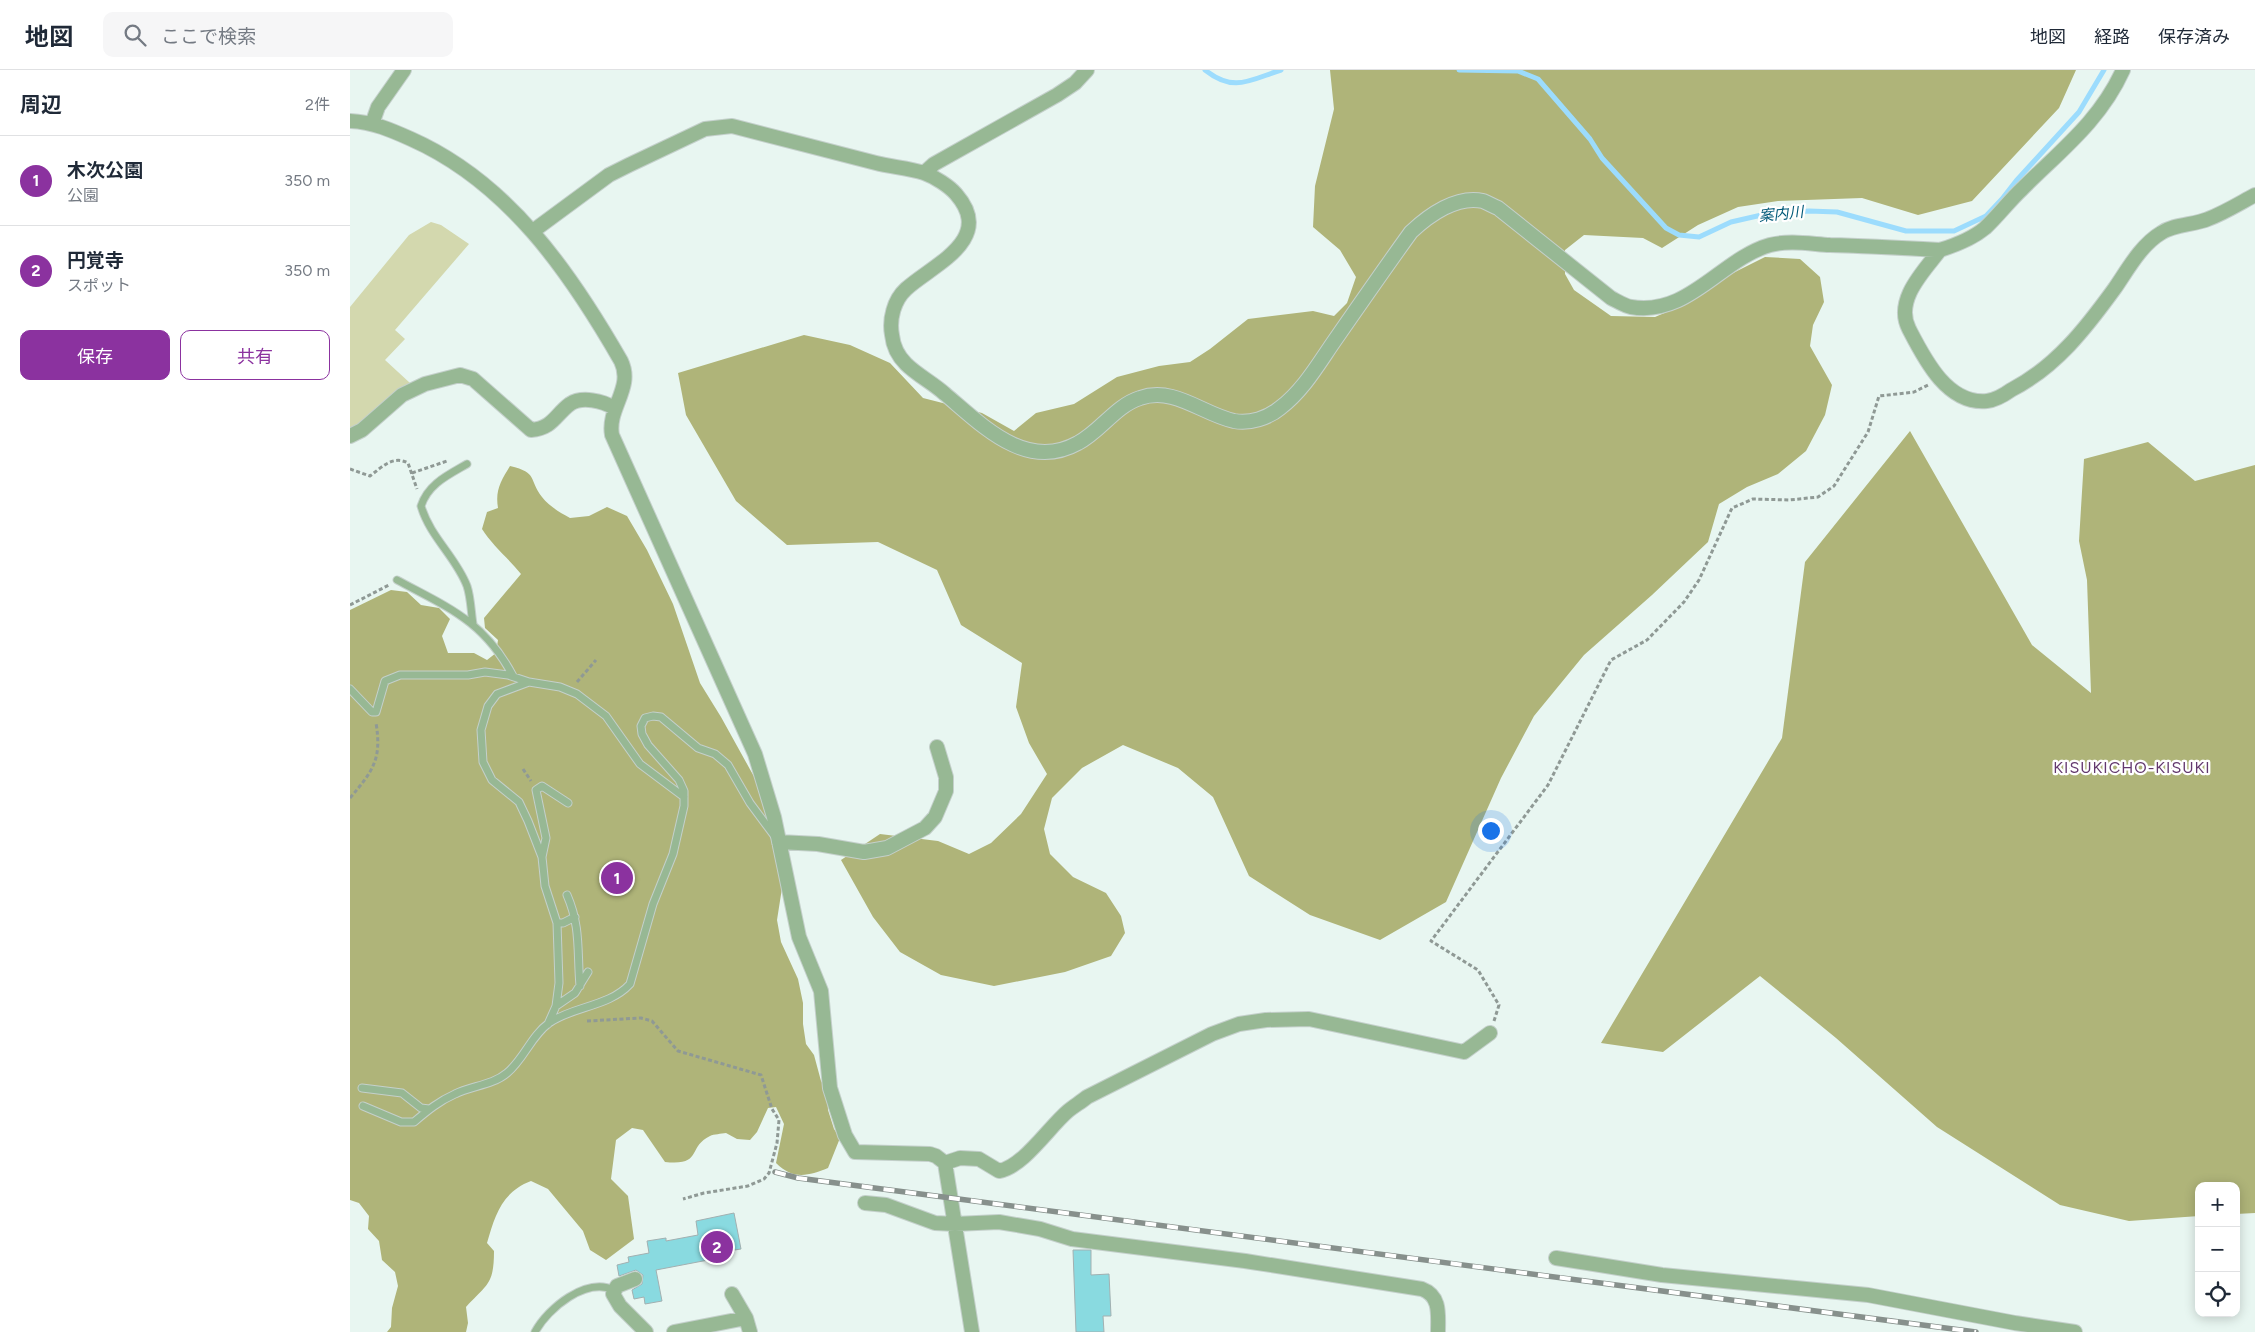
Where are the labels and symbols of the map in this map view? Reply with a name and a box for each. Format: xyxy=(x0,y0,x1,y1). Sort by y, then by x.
water label: 案内川 xyxy=(1758,202,1806,225)
district label: KISUKICHO-KISUKI xyxy=(2053,758,2211,777)
your location xyxy=(1478,818,1504,844)
pin: 1 xyxy=(601,859,633,897)
pin: 2 xyxy=(701,1228,733,1266)

